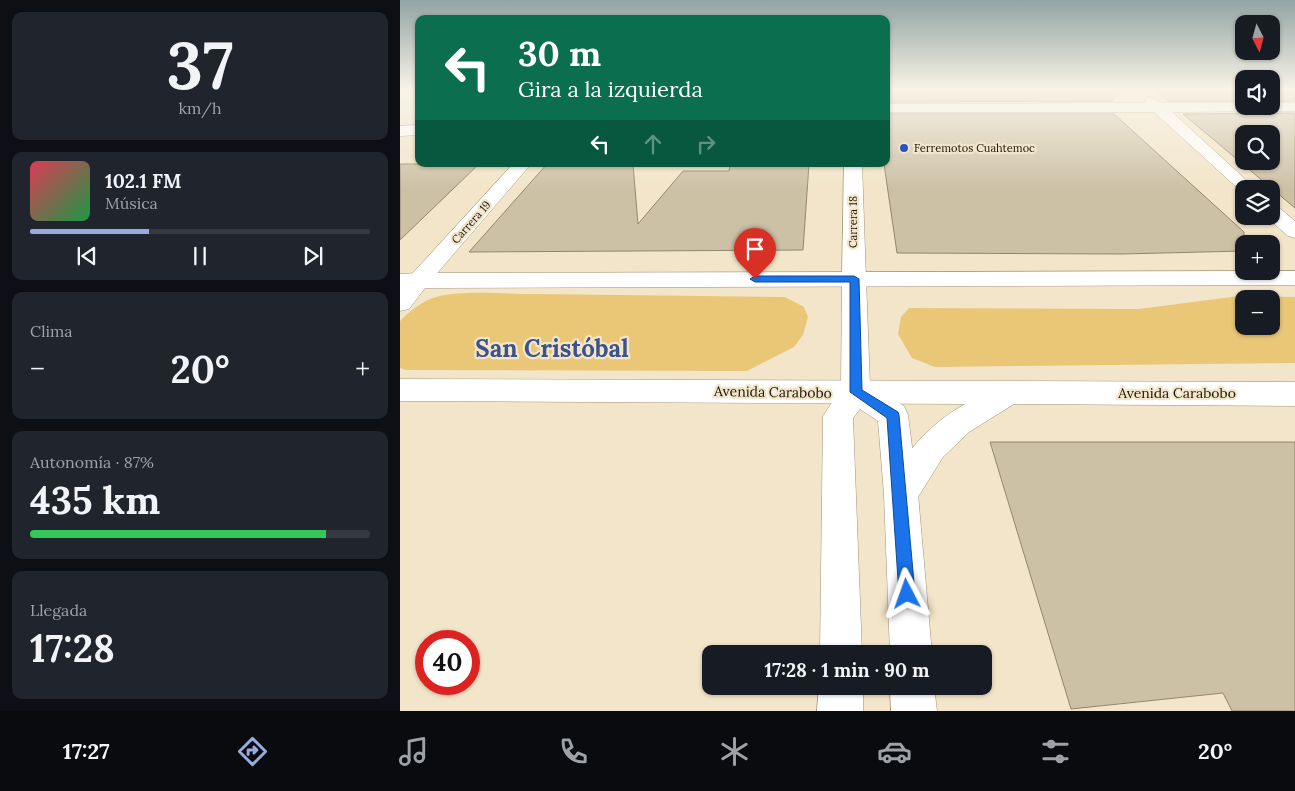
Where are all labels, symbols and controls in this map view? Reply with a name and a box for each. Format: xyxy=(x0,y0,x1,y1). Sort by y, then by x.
north arrow xyxy=(1235,15,1280,60)
map controls xyxy=(1235,15,1280,335)
text: 37 xyxy=(167,24,233,107)
text: 30 m xyxy=(518,31,601,76)
icon: left xyxy=(435,35,500,100)
button: sound xyxy=(1235,70,1280,115)
text: Gira a la izquierda xyxy=(518,75,703,103)
text: km/h xyxy=(178,98,222,118)
button: search xyxy=(1235,125,1280,170)
icon: left xyxy=(586,130,614,158)
icon: ahead xyxy=(639,130,667,158)
icon: right xyxy=(692,130,720,158)
place label: Ferremotos Cuahtemoc xyxy=(914,141,1035,155)
marker: Ferremotos Cuahtemoc xyxy=(898,142,910,154)
text: 102.1 FM xyxy=(105,169,181,193)
button: layers xyxy=(1235,180,1280,225)
text: Música xyxy=(105,193,158,213)
street label: Carrera 18 xyxy=(846,196,860,248)
street label: Carrera 19 xyxy=(449,198,493,246)
pin xyxy=(734,228,776,279)
icon: arrive xyxy=(741,235,769,263)
button: + xyxy=(1235,235,1280,280)
icon: previous xyxy=(73,242,101,270)
icon: pause xyxy=(186,242,214,270)
icon: next xyxy=(299,242,327,270)
button: − xyxy=(1235,290,1280,335)
text: Clima xyxy=(30,321,73,341)
district label: San Cristóbal xyxy=(475,333,629,364)
text: 20° xyxy=(171,345,229,393)
text: − xyxy=(30,351,45,387)
text: + xyxy=(355,351,370,387)
street label: Avenida Carabobo xyxy=(713,382,832,402)
street label: Avenida Carabobo xyxy=(1117,384,1236,402)
text: Autonomía · 87% xyxy=(30,452,154,472)
text: 435 km xyxy=(30,476,160,524)
position arrow xyxy=(880,567,932,619)
text: Llegada xyxy=(30,600,87,620)
text: 17:28 xyxy=(30,624,115,672)
speed limit sign: 40 xyxy=(415,630,480,695)
text: 17:28 · 1 min · 90 m xyxy=(765,658,929,682)
icon: directions xyxy=(235,734,270,769)
icon: music xyxy=(396,734,431,769)
icon: phone xyxy=(556,734,591,769)
icon: climate xyxy=(717,734,752,769)
icon: car xyxy=(877,734,912,769)
icon: filters xyxy=(1038,734,1073,769)
text: 17:27 xyxy=(63,737,110,765)
text: 20° xyxy=(1198,737,1232,765)

